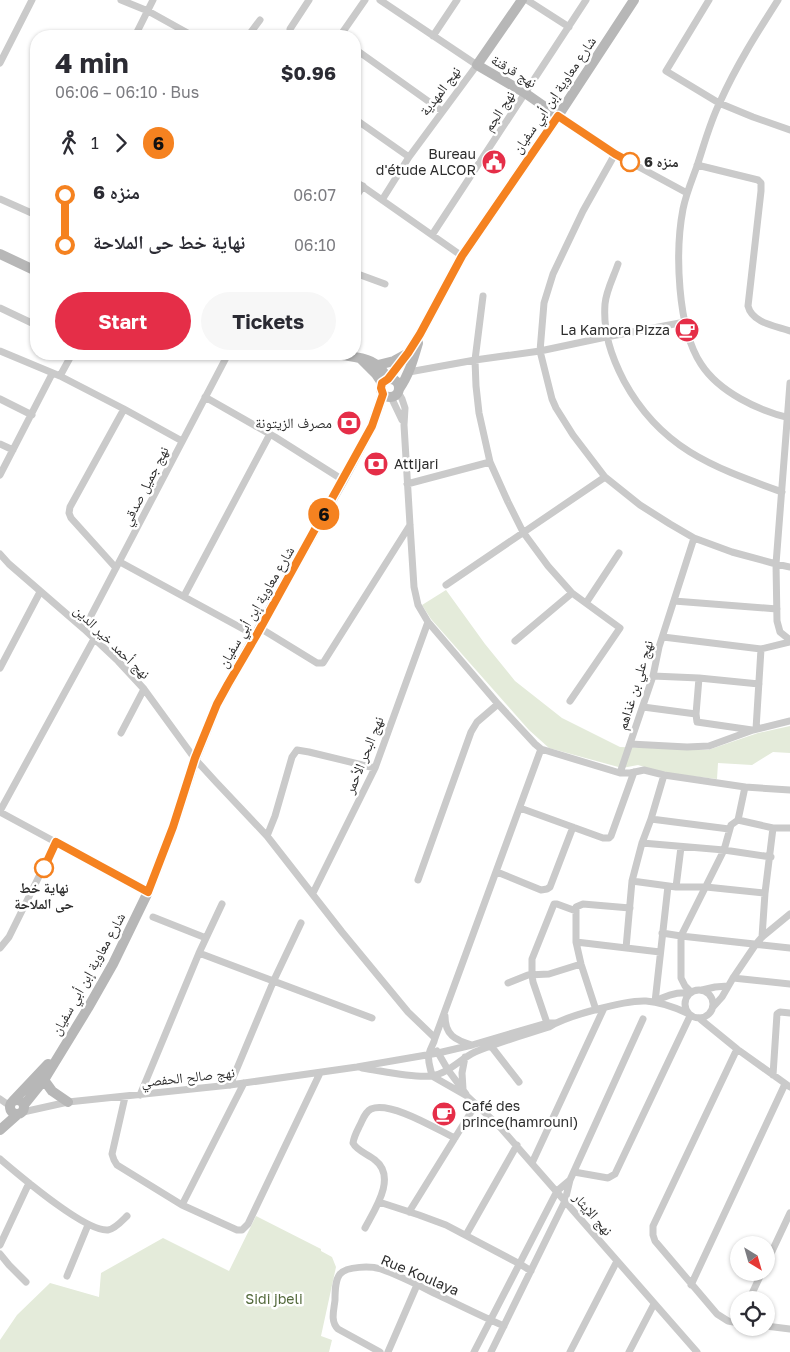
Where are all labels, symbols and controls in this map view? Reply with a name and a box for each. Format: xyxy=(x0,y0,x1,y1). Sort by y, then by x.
street label: شارع معاوية إبن أبي سفيان xyxy=(508,33,602,159)
text: 4 min xyxy=(55,46,129,79)
street label: نهج قرقنة xyxy=(487,50,540,92)
text: $0.96 xyxy=(281,61,336,84)
street label: نهج المهدية xyxy=(416,63,465,120)
text: 06:06 – 06:10 · Bus xyxy=(55,82,199,102)
street label: نهج الجم xyxy=(479,87,520,135)
icon: walk xyxy=(55,129,83,157)
icon: forward xyxy=(107,129,135,157)
text: 6 xyxy=(153,132,164,154)
text: 1 xyxy=(91,133,99,153)
place label: Bureau d'étude ALCOR xyxy=(376,145,476,178)
public building icon: Bureau d'étude ALCOR xyxy=(481,149,507,175)
marker: منزه 6 xyxy=(620,152,640,172)
place label: منزه 6 xyxy=(644,153,679,170)
text: منزه 6 xyxy=(93,180,140,203)
text: 06:07 xyxy=(293,185,336,205)
text: نهاية خط حى الملاحة xyxy=(93,230,245,253)
text: 06:10 xyxy=(294,235,336,255)
button: Start xyxy=(55,292,191,350)
button: Tickets xyxy=(201,292,336,350)
cafe icon: La Kamora Pizza xyxy=(674,317,700,343)
place label: La Kamora Pizza xyxy=(560,321,670,338)
bank icon: مصرف الزيتونة xyxy=(336,410,362,436)
place label: مصرف الزيتونة xyxy=(255,414,332,432)
street label: نهج جميل صدقي xyxy=(117,443,175,530)
bank icon: Attijari xyxy=(363,451,389,477)
place label: Attijari xyxy=(394,455,439,472)
line badge: 6 xyxy=(308,498,340,530)
text: 6 xyxy=(318,503,330,525)
street label: شارع معاوية إبن أبي سفيان xyxy=(214,543,300,672)
street label: نهج أحمد خير الدين xyxy=(69,601,154,684)
street label: نهج علي بن غذاهم xyxy=(613,638,660,733)
street label: نهج البحر الأحمر xyxy=(340,714,389,798)
marker: نهاية خط حى الملاحة xyxy=(34,858,54,878)
place label: نهاية خط حى الملاحة xyxy=(14,879,74,913)
street label: شارع معاوية إبن أبي سفيان xyxy=(47,909,131,1040)
street label: نهج صالح الحفصي xyxy=(140,1063,236,1093)
place label: Café des prince(hamrouni) xyxy=(462,1097,578,1130)
cafe icon: Café des prince(hamrouni) xyxy=(431,1101,457,1127)
street label: نهج الإيثار xyxy=(568,1188,617,1240)
north arrow xyxy=(730,1236,775,1281)
map controls xyxy=(730,1236,775,1336)
street label: Rue Koulaya xyxy=(379,1250,462,1299)
park label: Sidi jbeli xyxy=(245,1290,303,1307)
button: locate xyxy=(730,1291,775,1336)

